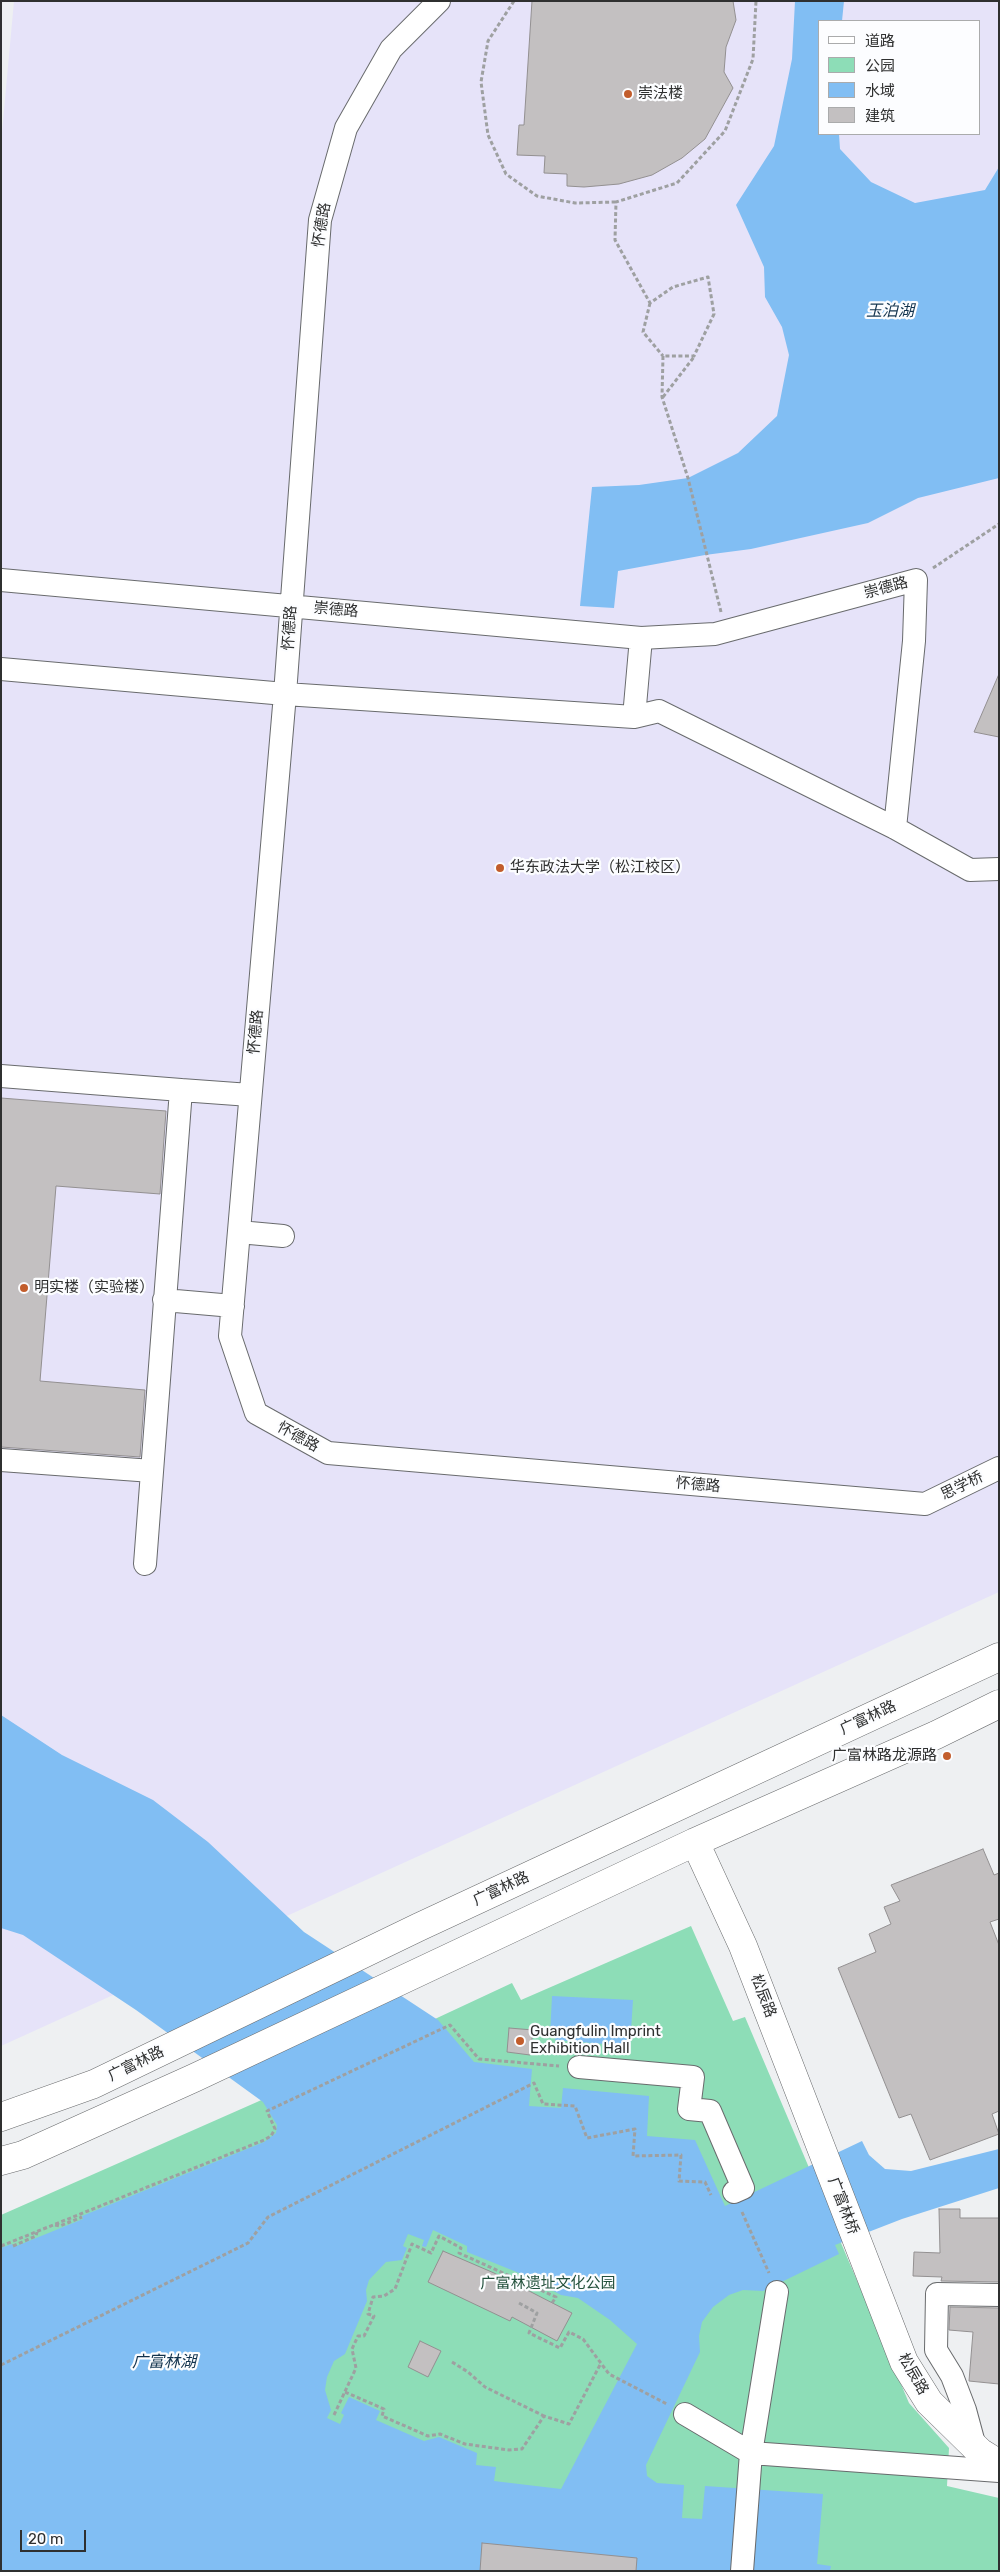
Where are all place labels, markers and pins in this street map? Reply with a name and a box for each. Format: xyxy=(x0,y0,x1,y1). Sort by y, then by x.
place label: 崇法楼 xyxy=(638,85,683,103)
marker: 崇法楼 xyxy=(622,88,634,100)
place label: 华东政法大学（松江校区） xyxy=(510,859,690,877)
marker: 华东政法大学（松江校区） xyxy=(494,862,506,874)
place label: 明实楼（实验楼） xyxy=(34,1279,154,1297)
marker: 明实楼（实验楼） xyxy=(18,1282,30,1294)
place label: 广富林路龙源路 xyxy=(832,1747,937,1765)
marker: 广富林路龙源路 xyxy=(941,1750,953,1762)
place label: Guangfulin Imprint Exhibition Hall xyxy=(530,2023,661,2058)
marker: Guangfulin Imprint Exhibition Hall xyxy=(514,2035,526,2047)

